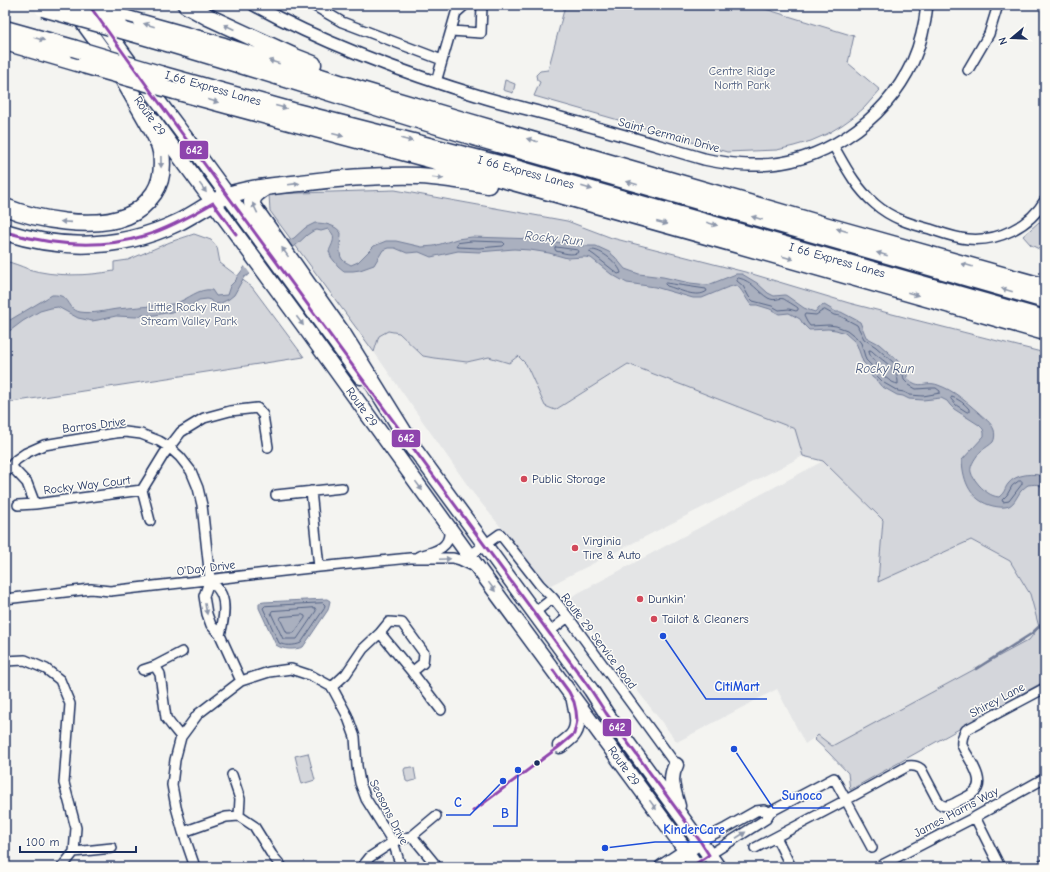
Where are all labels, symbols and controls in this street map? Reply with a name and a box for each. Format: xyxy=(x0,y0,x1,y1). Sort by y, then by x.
north arrow xyxy=(992,18,1032,58)
one-way arrow xyxy=(143,22,155,28)
one-way arrow xyxy=(223,24,234,30)
one-way arrow xyxy=(33,36,45,42)
text: N xyxy=(996,36,1010,47)
one-way arrow xyxy=(268,59,280,65)
park label: Centre Ridge North Park xyxy=(709,64,775,92)
street label: I 66 Express Lanes xyxy=(163,68,263,108)
street label: Route 29 xyxy=(131,94,169,138)
one-way arrow xyxy=(207,98,219,104)
one-way arrow xyxy=(275,105,288,111)
street label: Saint Germain Drive xyxy=(617,115,721,155)
one-way arrow xyxy=(332,132,344,138)
one-way arrow xyxy=(401,137,413,143)
one-way arrow xyxy=(526,137,538,143)
line badge: 642 xyxy=(179,140,209,160)
text: 642 xyxy=(186,144,203,157)
street label: I 66 Express Lanes xyxy=(476,152,576,192)
one-way arrow xyxy=(158,156,165,168)
one-way arrow xyxy=(432,175,444,181)
one-way arrow xyxy=(626,179,639,185)
one-way arrow xyxy=(288,180,300,187)
one-way arrow xyxy=(198,183,206,193)
one-way arrow xyxy=(581,186,593,192)
one-way arrow xyxy=(251,201,257,213)
one-way arrow xyxy=(751,215,763,221)
one-way arrow xyxy=(60,218,72,225)
one-way arrow xyxy=(656,221,669,227)
one-way arrow xyxy=(706,221,718,227)
water label: Rocky Run xyxy=(524,227,584,249)
one-way arrow xyxy=(836,227,848,233)
street label: I 66 Express Lanes xyxy=(787,240,887,280)
one-way arrow xyxy=(281,247,289,258)
one-way arrow xyxy=(876,251,888,257)
one-way arrow xyxy=(782,255,794,261)
one-way arrow xyxy=(961,262,973,268)
one-way arrow xyxy=(1001,287,1013,293)
one-way arrow xyxy=(907,291,919,297)
park label: Little Rocky Run Stream Valley Park xyxy=(141,300,237,328)
one-way arrow xyxy=(296,316,304,327)
water label: Rocky Run xyxy=(855,361,915,376)
street label: Route 29 xyxy=(343,385,381,429)
street label: Barros Drive xyxy=(61,414,127,436)
line badge: 642 xyxy=(391,429,421,448)
text: 642 xyxy=(398,432,415,445)
place label: Public Storage xyxy=(532,472,606,486)
street label: Rocky Way Court xyxy=(43,473,132,497)
marker: Public Storage xyxy=(519,474,529,484)
one-way arrow xyxy=(415,481,423,491)
place label: Virginia Tire & Auto xyxy=(583,534,641,562)
marker: Virginia Tire & Auto xyxy=(570,543,580,553)
one-way arrow xyxy=(439,555,451,562)
street label: O'Day Drive xyxy=(176,557,236,579)
one-way arrow xyxy=(488,582,496,593)
street label: Route 29 Service Road xyxy=(558,590,640,692)
place label: Dunkin' xyxy=(648,592,686,606)
marker: Dunkin' xyxy=(635,594,645,604)
one-way arrow xyxy=(203,602,209,615)
place label: Tailot & Cleaners xyxy=(662,612,749,626)
marker: Tailot & Cleaners xyxy=(649,614,659,624)
callout: CitiMart xyxy=(706,674,767,699)
text: CitiMart xyxy=(715,679,760,694)
street label: Shirey Lane xyxy=(967,680,1027,720)
line badge: 642 xyxy=(602,718,632,737)
text: 642 xyxy=(609,721,626,734)
street label: Route 29 xyxy=(605,744,643,788)
unlabelled marker xyxy=(532,758,542,768)
street label: Seasons Drive xyxy=(367,777,411,847)
callout: Sunoco xyxy=(773,783,830,808)
street label: James Harris Way xyxy=(911,783,1001,840)
text: Sunoco xyxy=(782,788,822,803)
callout: C xyxy=(446,790,470,815)
text: C xyxy=(454,795,462,810)
one-way arrow xyxy=(649,800,657,811)
callout: B xyxy=(493,801,517,826)
text: B xyxy=(501,806,509,821)
callout: KinderCare xyxy=(655,817,732,842)
text: KinderCare xyxy=(663,822,725,837)
scale bar xyxy=(20,828,136,854)
one-way arrow xyxy=(735,831,747,838)
text: 100 m xyxy=(26,835,59,849)

